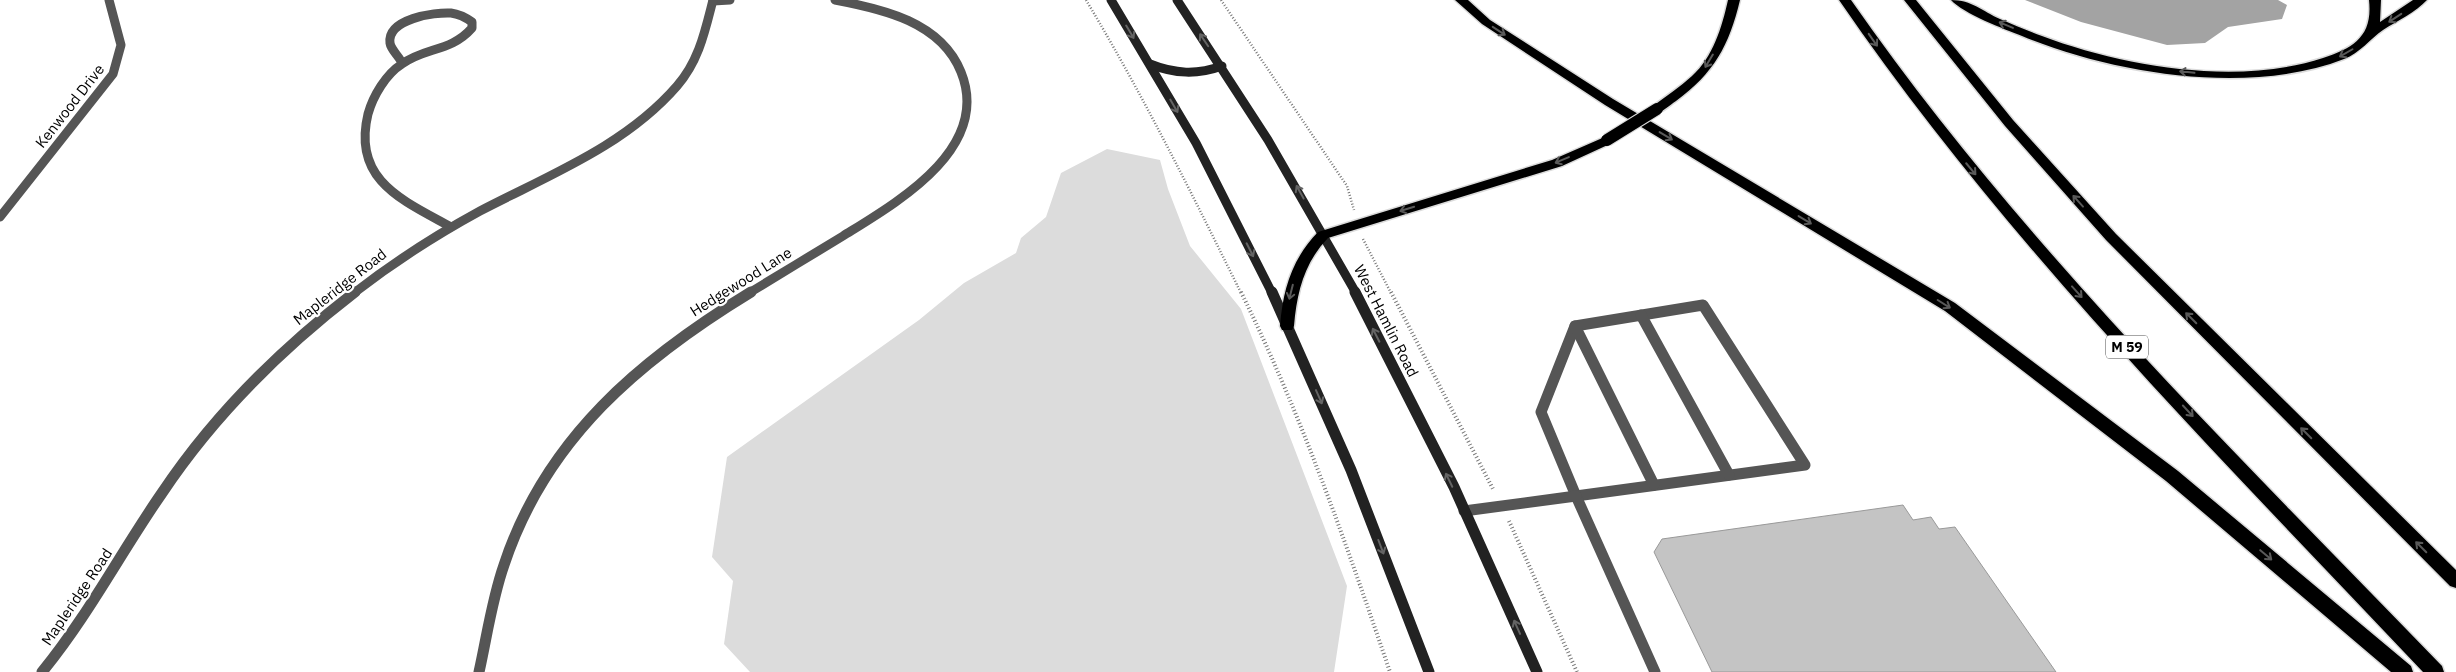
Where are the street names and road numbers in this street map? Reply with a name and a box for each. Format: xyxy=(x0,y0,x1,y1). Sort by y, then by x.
street label: Kenwood Drive xyxy=(31,60,108,151)
street label: Hedgewood Lane xyxy=(686,243,795,320)
street label: Mapleridge Road xyxy=(289,244,390,329)
street label: West Hamlin Road xyxy=(1350,261,1423,380)
road number: M 59 xyxy=(2106,336,2148,358)
street label: Mapleridge Road xyxy=(37,544,116,649)

